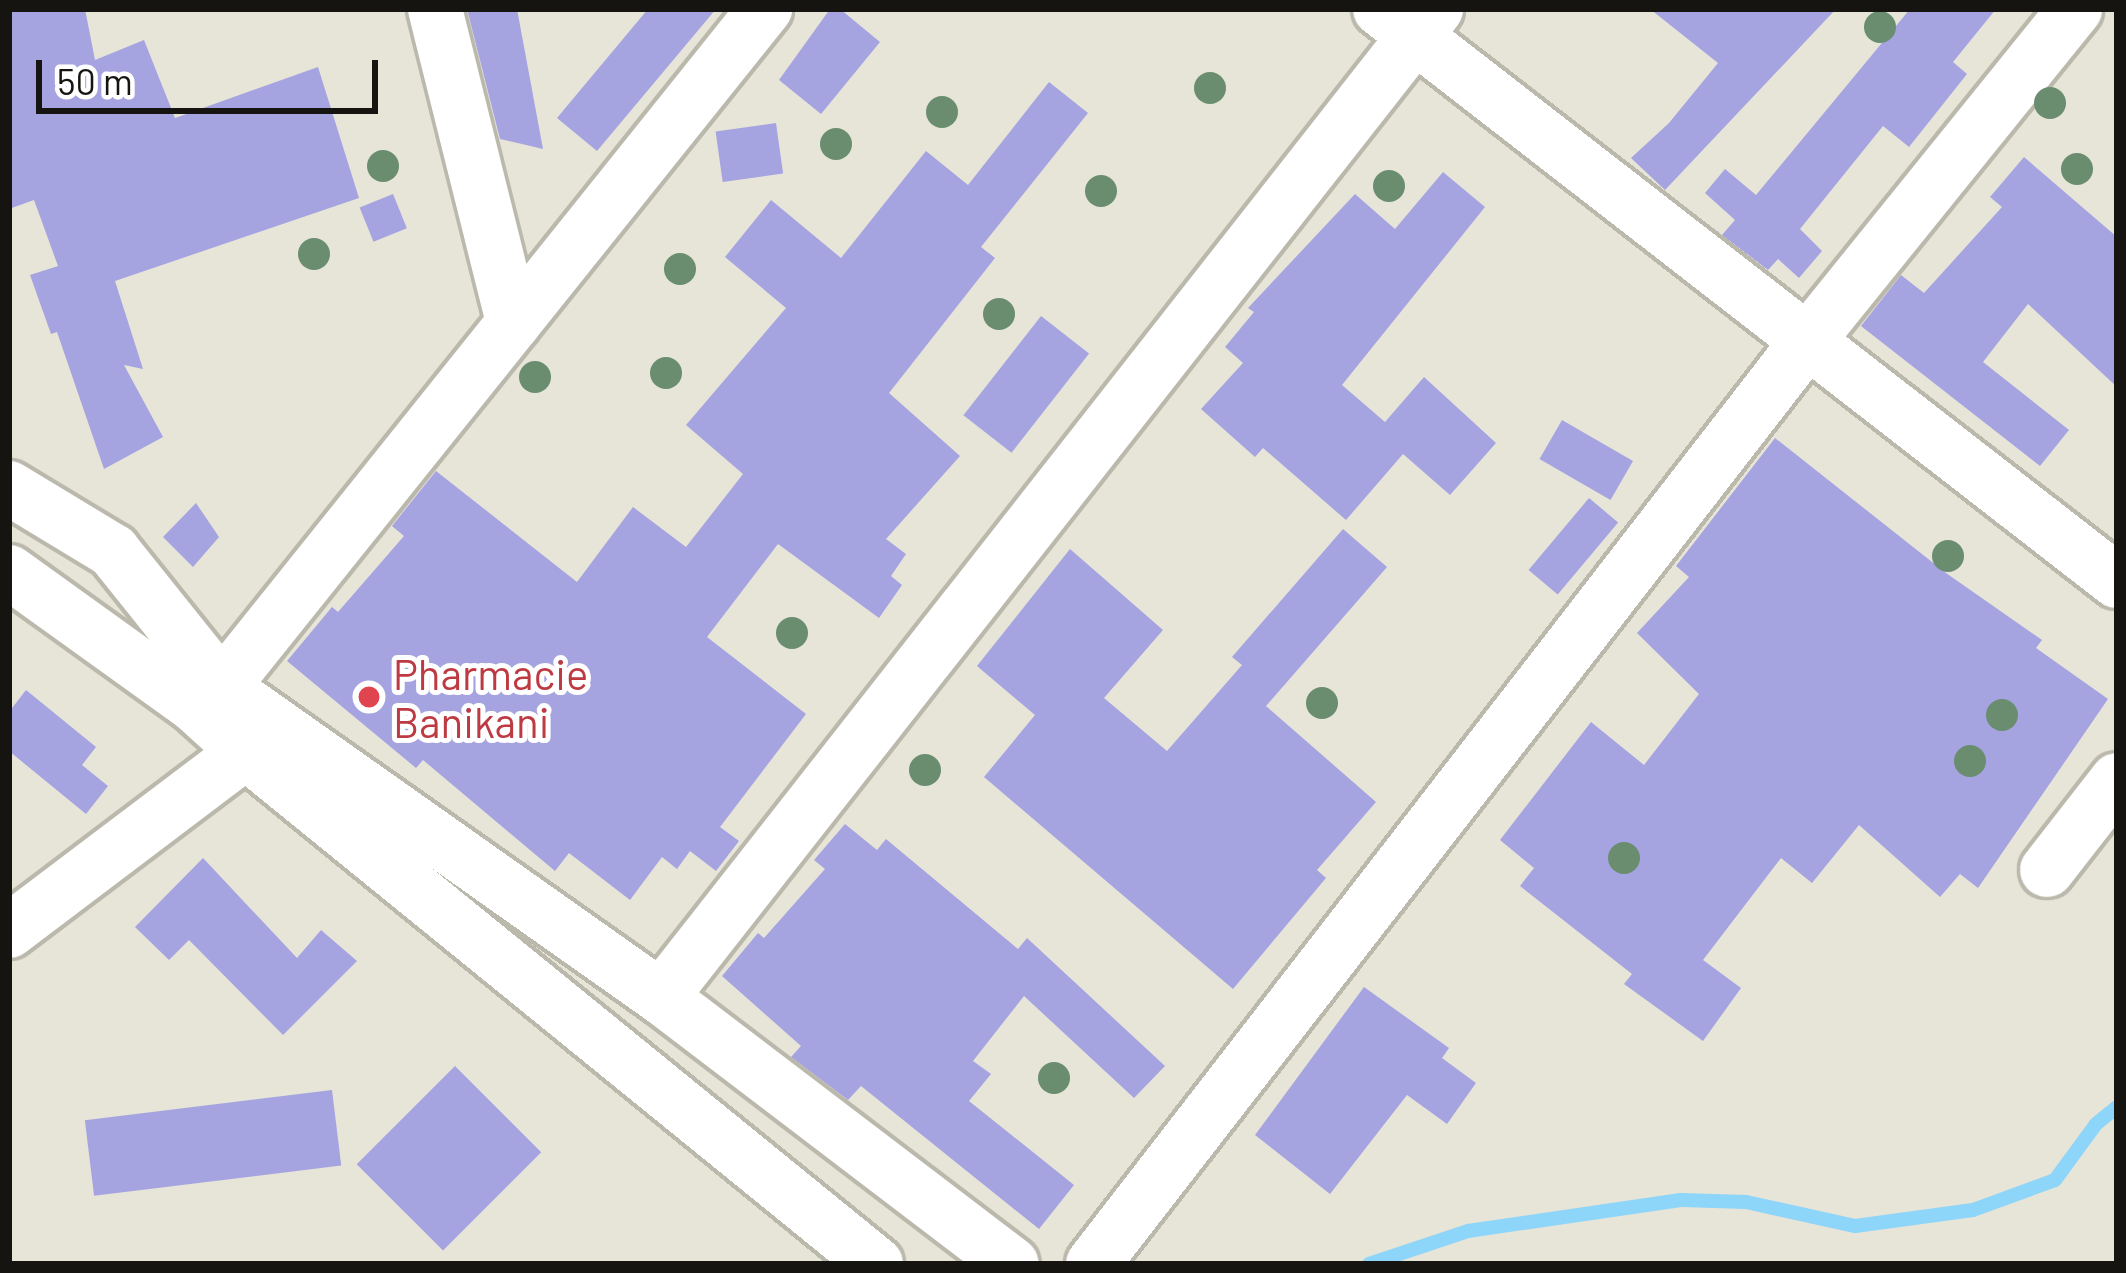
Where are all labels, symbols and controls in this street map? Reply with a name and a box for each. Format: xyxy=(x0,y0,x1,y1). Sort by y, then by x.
scale bar xyxy=(42,36,384,110)
text: 50 m xyxy=(57,59,133,102)
place label: Pharmacie Banikani xyxy=(393,648,588,746)
marker: Pharmacie Banikani xyxy=(356,684,382,710)

